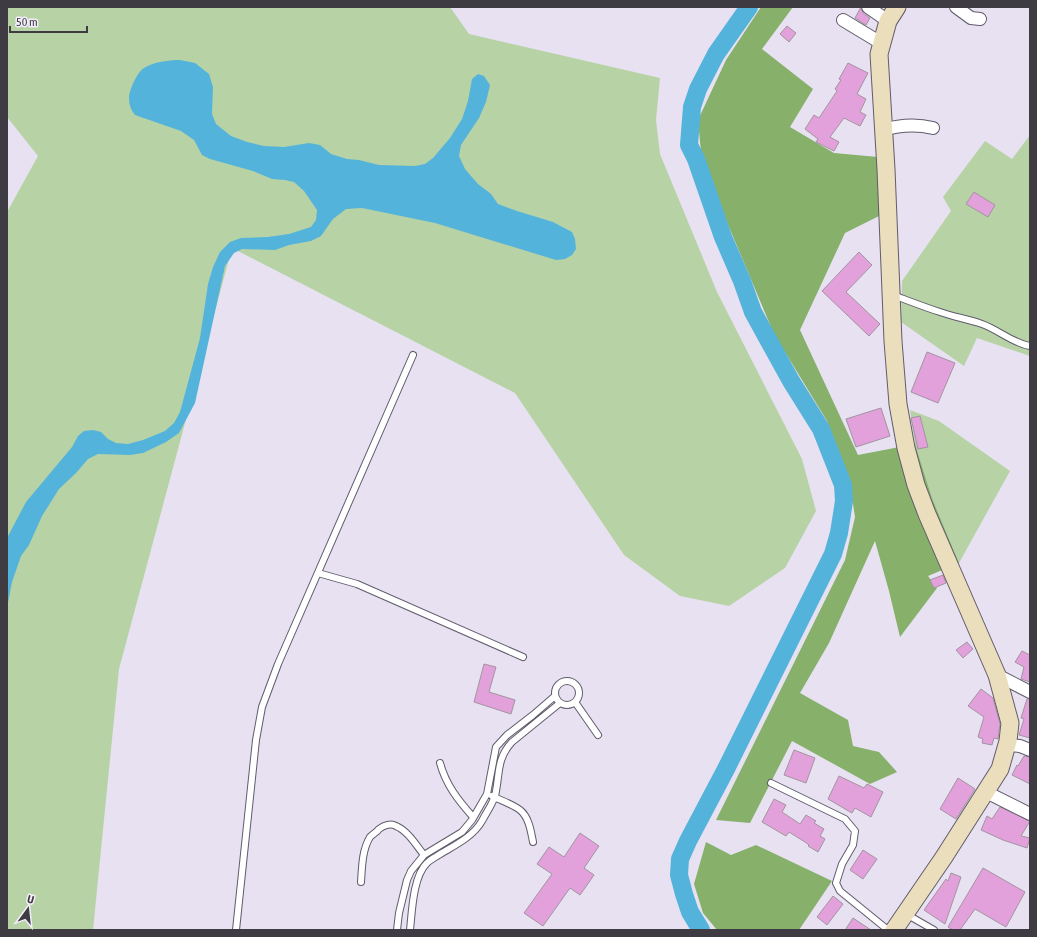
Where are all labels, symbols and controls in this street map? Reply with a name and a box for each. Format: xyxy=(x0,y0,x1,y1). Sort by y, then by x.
scale bar xyxy=(10,8,87,34)
text: 50 m xyxy=(16,15,38,29)
north arrow xyxy=(8,889,48,929)
text: U xyxy=(26,893,35,906)

